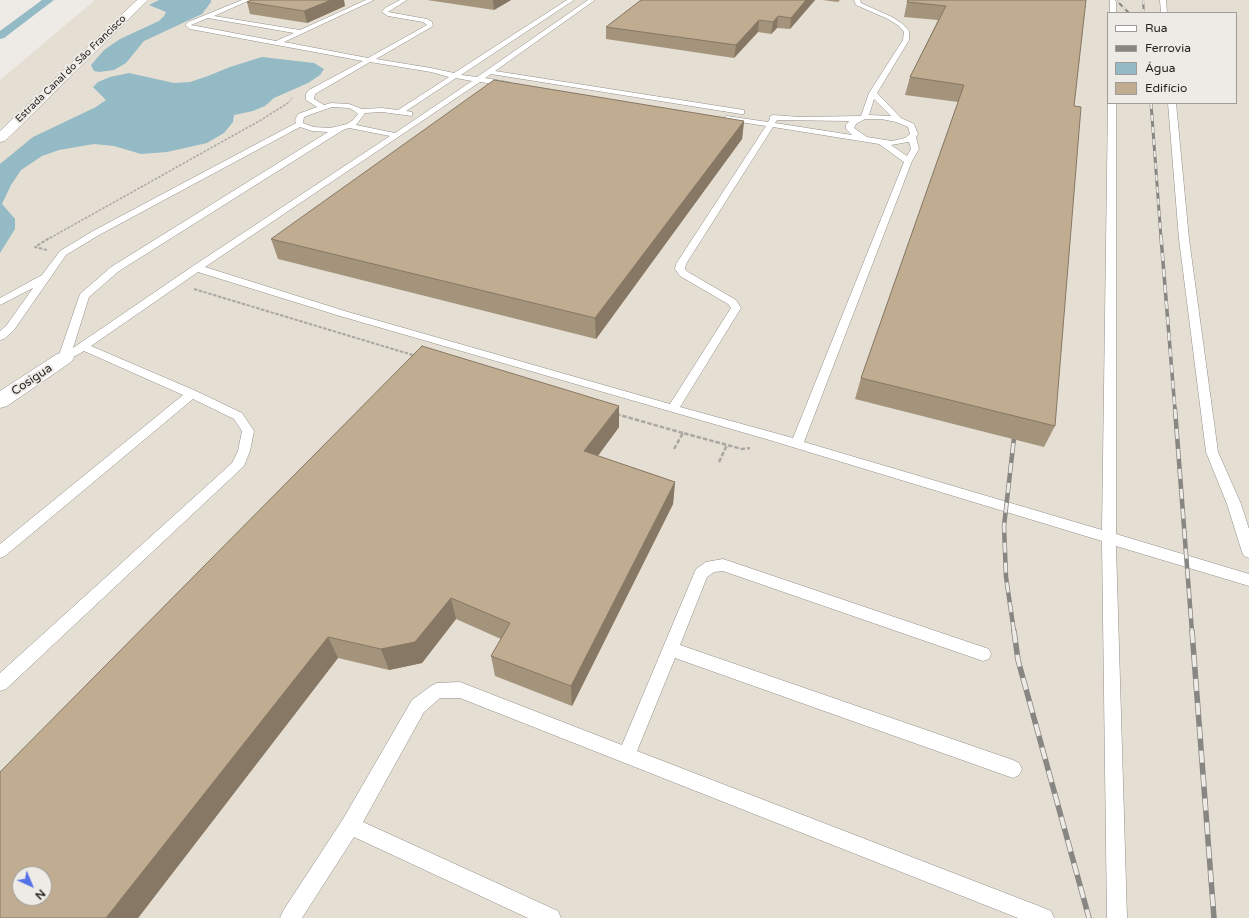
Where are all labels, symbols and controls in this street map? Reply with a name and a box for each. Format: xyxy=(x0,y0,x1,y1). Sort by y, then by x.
legend xyxy=(1107,12,1237,104)
street label: Estrada Canal do São Francisco xyxy=(13,13,129,125)
text: Rua xyxy=(1145,21,1168,35)
text: Ferrovia xyxy=(1145,41,1191,55)
text: Água xyxy=(1145,61,1175,75)
text: Edifício xyxy=(1145,81,1187,95)
street label: Cosigua xyxy=(9,361,55,399)
north arrow xyxy=(12,866,52,906)
text: N xyxy=(32,887,48,902)

